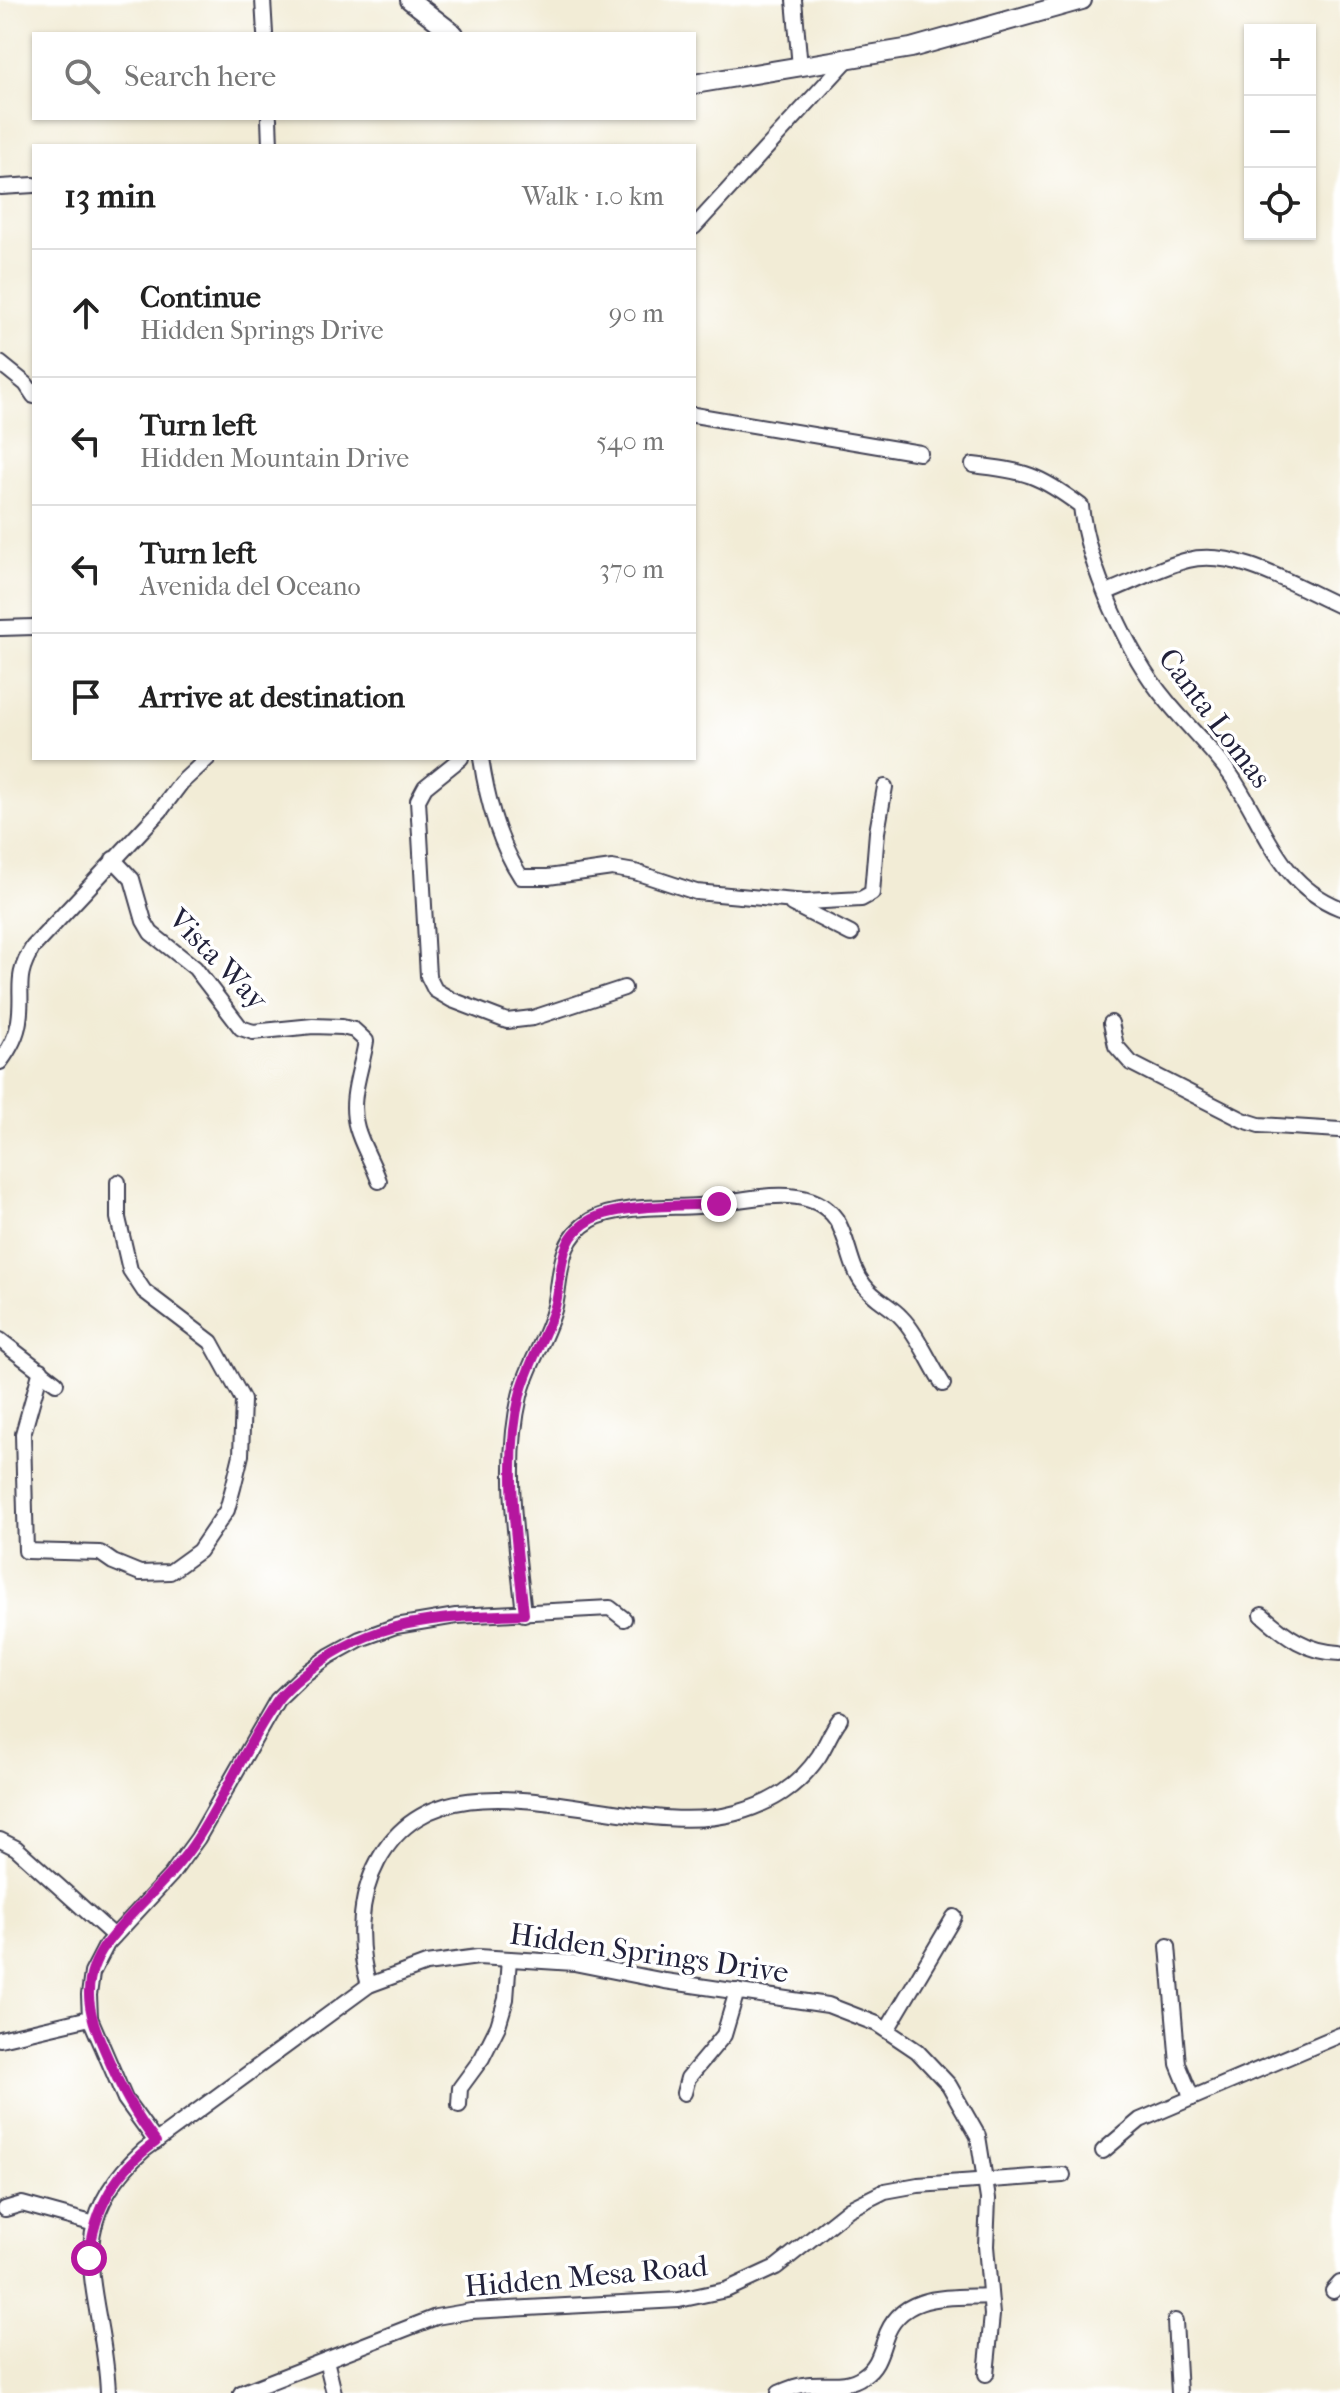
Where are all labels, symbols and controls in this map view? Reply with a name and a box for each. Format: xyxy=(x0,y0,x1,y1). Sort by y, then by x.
map controls xyxy=(1244,24,1316,240)
button: + xyxy=(1244,24,1316,96)
search box xyxy=(32,32,696,120)
icon: search xyxy=(60,54,104,98)
text: Search here xyxy=(124,59,276,94)
button: − xyxy=(1244,96,1316,168)
button: locate xyxy=(1244,168,1316,240)
text: 13 min xyxy=(64,176,155,216)
text: Walk · 1.0 km xyxy=(522,181,664,212)
text: Continue xyxy=(140,280,261,315)
icon: ahead xyxy=(64,291,108,335)
text: 90 m xyxy=(609,298,664,329)
text: Hidden Springs Drive xyxy=(140,315,384,346)
text: Turn left xyxy=(140,408,257,443)
icon: left xyxy=(64,419,108,463)
text: 540 m xyxy=(596,426,664,457)
text: Hidden Mountain Drive xyxy=(140,443,409,474)
text: Turn left xyxy=(140,536,257,571)
icon: left xyxy=(64,547,108,591)
text: 370 m xyxy=(599,554,664,585)
text: Avenida del Oceano xyxy=(140,571,361,602)
street label: Canta Lomas xyxy=(1151,642,1278,795)
icon: arrive xyxy=(64,675,108,719)
text: Arrive at destination xyxy=(140,680,405,715)
street label: Vista Way xyxy=(160,901,275,1018)
route end xyxy=(701,1186,737,1222)
street label: Hidden Springs Drive xyxy=(507,1917,791,1990)
route start xyxy=(71,2240,107,2276)
street label: Hidden Mesa Road xyxy=(463,2248,710,2305)

